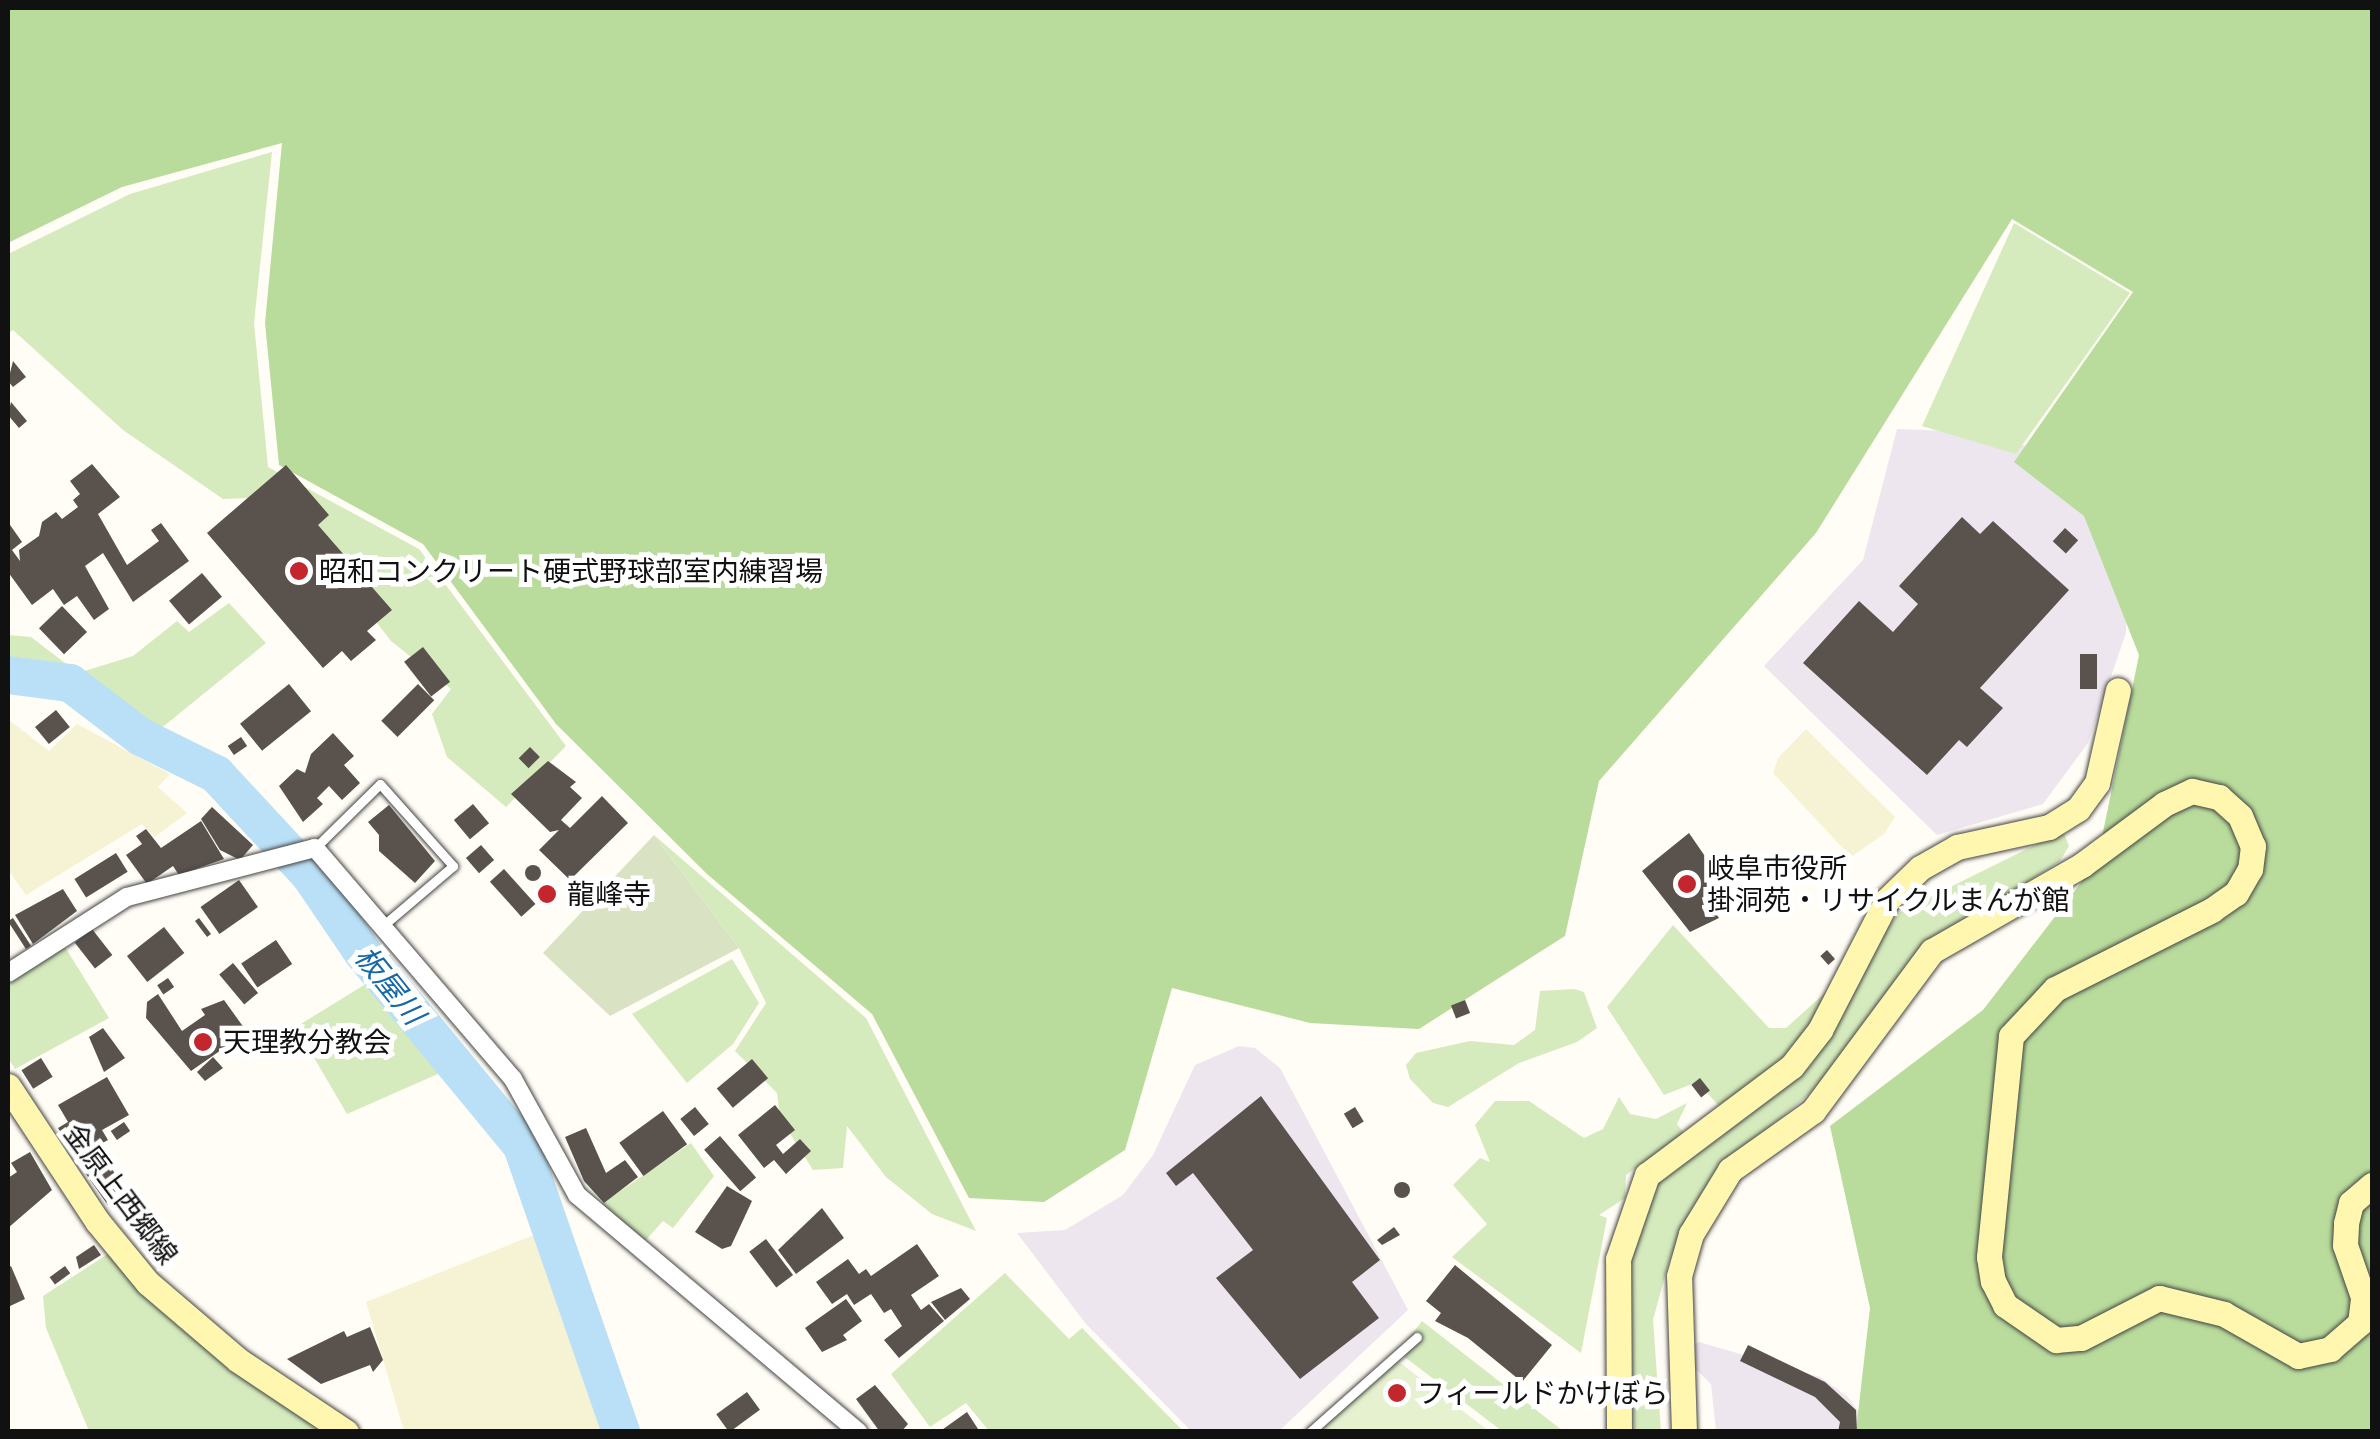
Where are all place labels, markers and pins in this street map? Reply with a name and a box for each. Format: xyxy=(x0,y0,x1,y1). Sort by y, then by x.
place label: 昭和コンクリート硬式野球部室内練習場 xyxy=(319,554,823,588)
marker: 昭和コンクリート硬式野球部室内練習場 xyxy=(288,560,310,582)
place label: 岐阜市役所 掛洞苑・リサイクルまんが館 xyxy=(1707,851,2071,917)
marker: 岐阜市役所 掛洞苑・リサイクルまんが館 xyxy=(1676,873,1698,895)
place label: 龍峰寺 xyxy=(567,877,651,911)
marker: 龍峰寺 xyxy=(536,883,558,905)
place label: 天理教分教会 xyxy=(223,1025,391,1059)
marker: 天理教分教会 xyxy=(192,1031,214,1053)
place label: フィールドかけぼら xyxy=(1417,1376,1669,1410)
marker: フィールドかけぼら xyxy=(1386,1382,1408,1404)

